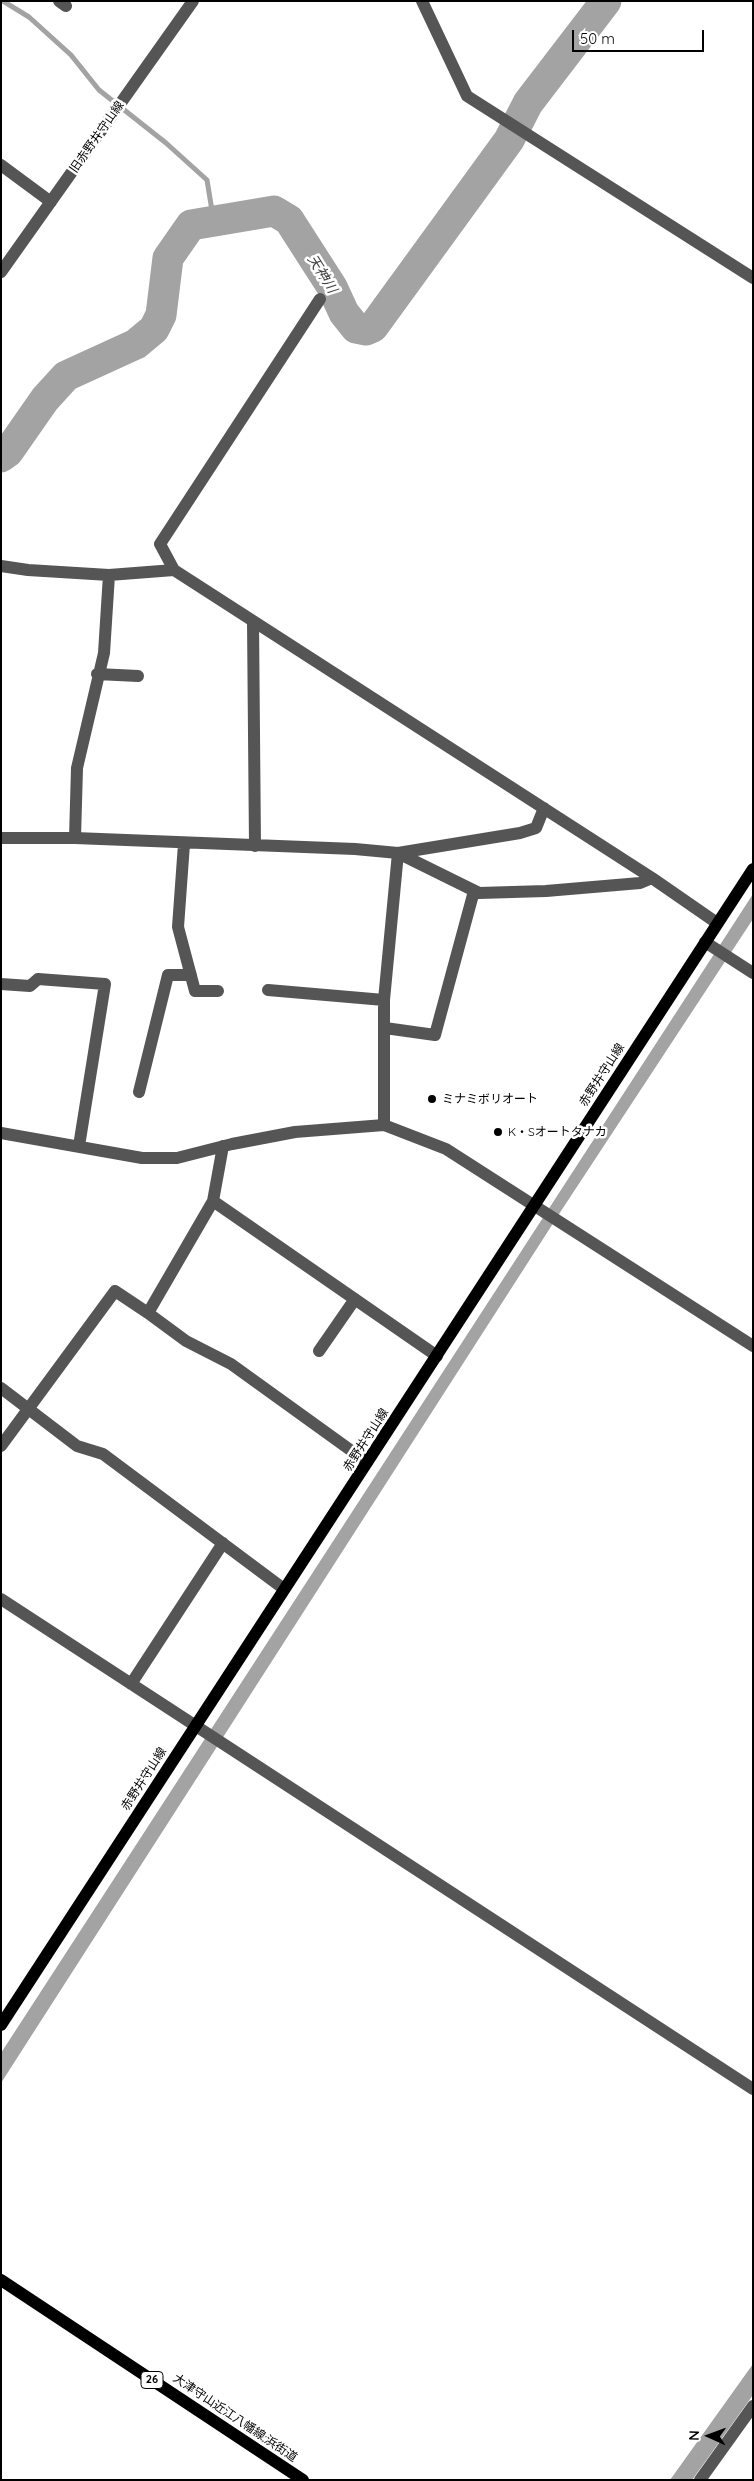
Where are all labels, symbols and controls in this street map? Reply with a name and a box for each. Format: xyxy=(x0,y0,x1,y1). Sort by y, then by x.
scale bar xyxy=(574,20,706,52)
text: 50 m xyxy=(580,29,615,48)
street label: 旧赤野井守山線 xyxy=(67,98,127,176)
water label: 天神川 xyxy=(304,252,340,296)
street label: 赤野井守山線 xyxy=(576,1041,628,1109)
place label: ミナミボリオート xyxy=(442,1092,538,1106)
marker: ミナミボリオート xyxy=(426,1093,438,1105)
place label: K・Sオートタナカ xyxy=(508,1125,607,1139)
marker: K・Sオートタナカ xyxy=(492,1126,504,1138)
street label: 赤野井守山線 xyxy=(340,1406,392,1474)
street label: 赤野井守山線 xyxy=(118,1745,170,1813)
street label: 大津守山近江八幡線;浜街道 xyxy=(170,2371,300,2465)
road number: 26 xyxy=(141,2372,163,2388)
north arrow xyxy=(684,2411,734,2461)
text: N xyxy=(685,2430,703,2441)

